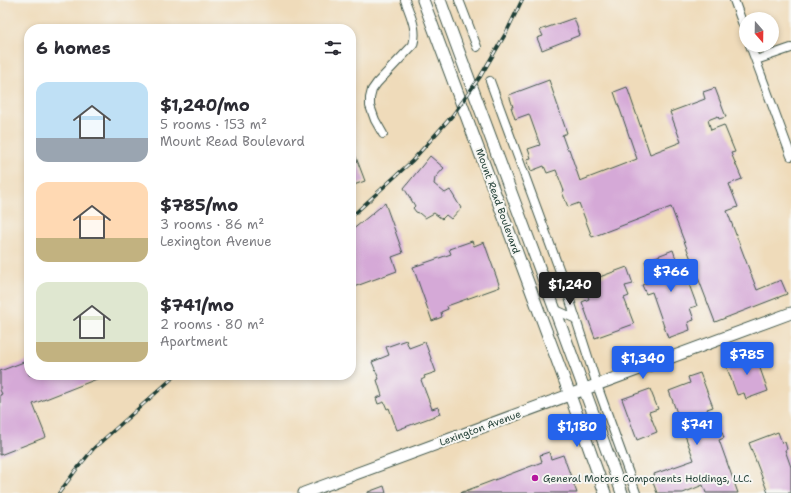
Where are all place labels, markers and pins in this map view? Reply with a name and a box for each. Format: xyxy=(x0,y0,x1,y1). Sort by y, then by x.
pin: $766 xyxy=(647,259,695,293)
pin: $1,240 xyxy=(537,272,603,306)
pin: $785 xyxy=(723,342,771,376)
pin: $1,340 xyxy=(610,346,676,380)
pin: $741 xyxy=(673,412,721,446)
pin: $1,180 xyxy=(544,414,610,448)
place label: General Motors Components Holdings, LLC. xyxy=(543,472,752,485)
marker: General Motors Components Holdings, LLC. xyxy=(530,473,540,483)

